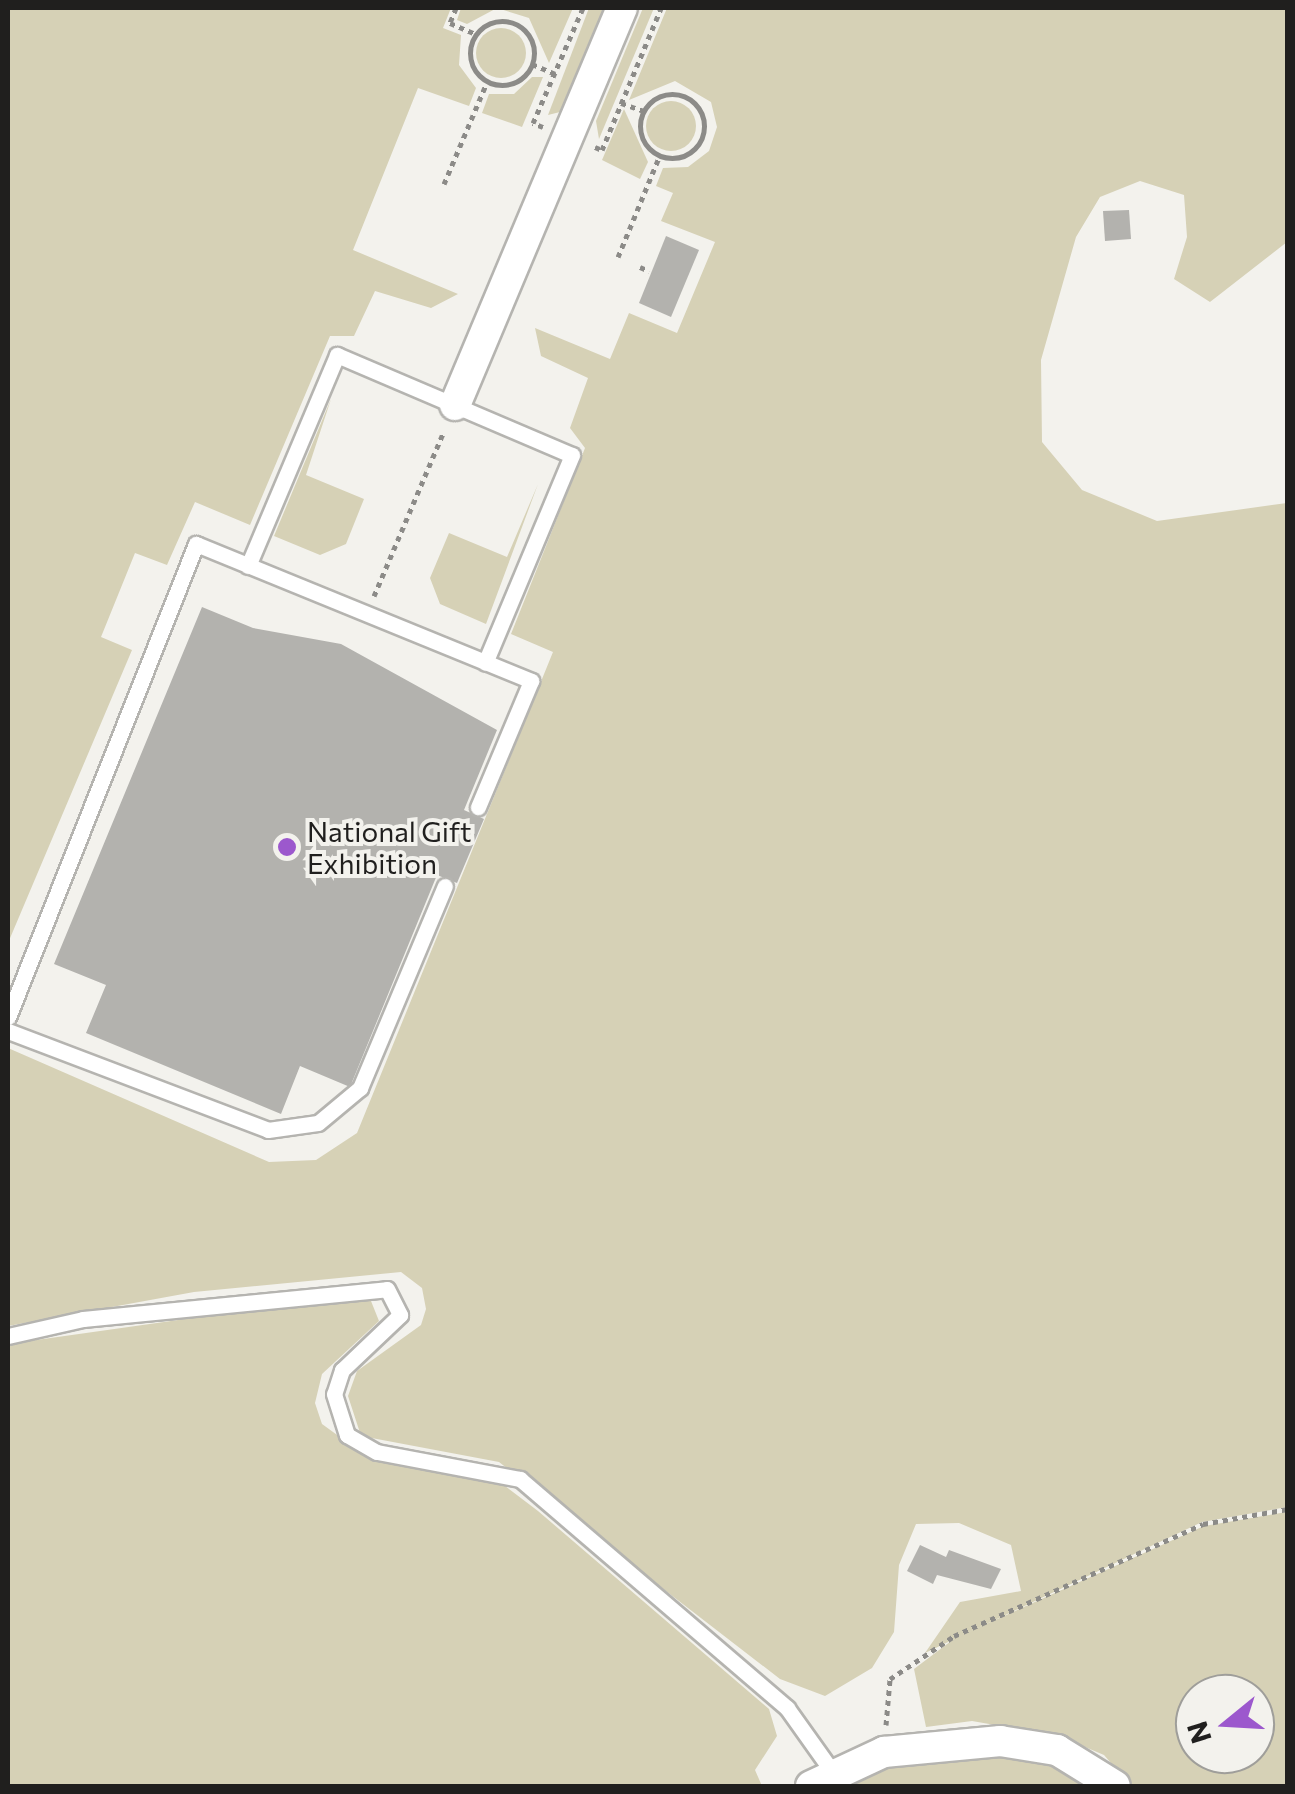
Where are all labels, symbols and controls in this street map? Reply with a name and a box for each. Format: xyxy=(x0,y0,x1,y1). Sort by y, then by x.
place label: National Gift Exhibition xyxy=(307,814,472,880)
marker: National Gift Exhibition xyxy=(276,836,298,858)
north arrow xyxy=(1175,1674,1275,1774)
text: N xyxy=(1179,1717,1218,1748)

